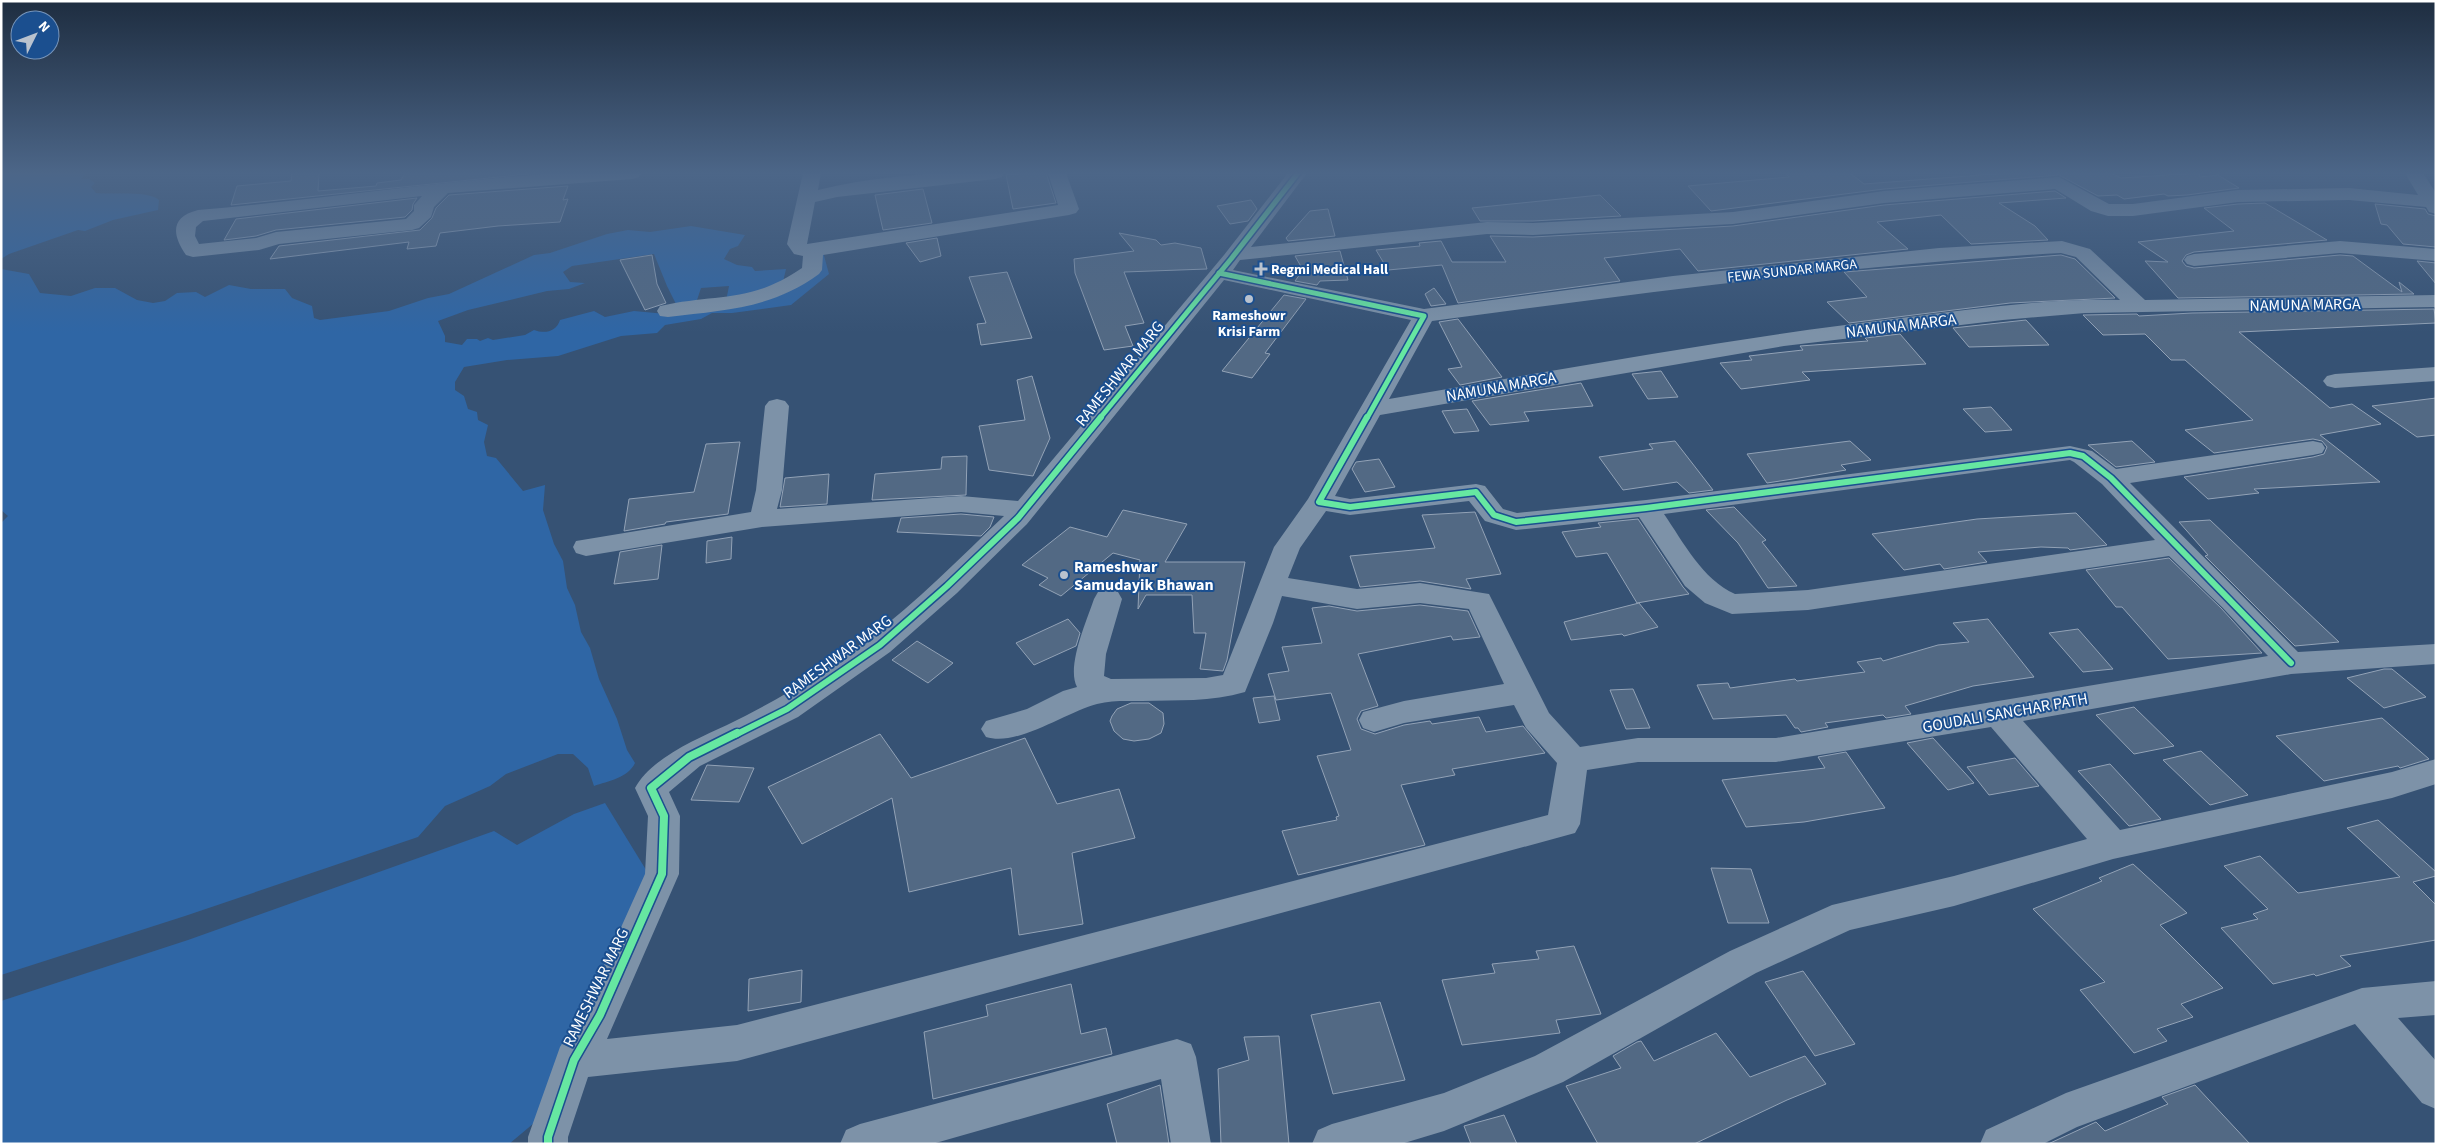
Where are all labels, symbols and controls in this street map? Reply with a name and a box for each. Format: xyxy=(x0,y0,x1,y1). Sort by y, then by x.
north arrow xyxy=(10,10,60,60)
text: N xyxy=(33,17,54,37)
street label: FEWA SUNDAR MARGA xyxy=(1726,254,1858,288)
place label: Regmi Medical Hall xyxy=(1271,260,1388,280)
marker: Regmi Medical Hall xyxy=(1255,263,1267,275)
marker: Rameshowr Krisi Farm xyxy=(1243,293,1255,305)
street label: NAMUNA MARGA xyxy=(2249,293,2361,317)
place label: Rameshowr Krisi Farm xyxy=(1212,306,1286,342)
street label: NAMUNA MARGA xyxy=(1845,308,1958,344)
street label: RAMESHWAR MARG xyxy=(1070,316,1169,431)
street label: NAMUNA MARGA xyxy=(1445,366,1558,407)
place label: Rameshwar Samudayik Bhawan xyxy=(1074,556,1214,596)
marker: Rameshwar Samudayik Bhawan xyxy=(1058,569,1070,581)
street label: RAMESHWAR MARG xyxy=(779,610,896,704)
street label: GOUDALI SANCHAR PATH xyxy=(1921,688,2090,738)
street label: RAMESHWAR MARG xyxy=(558,924,634,1051)

